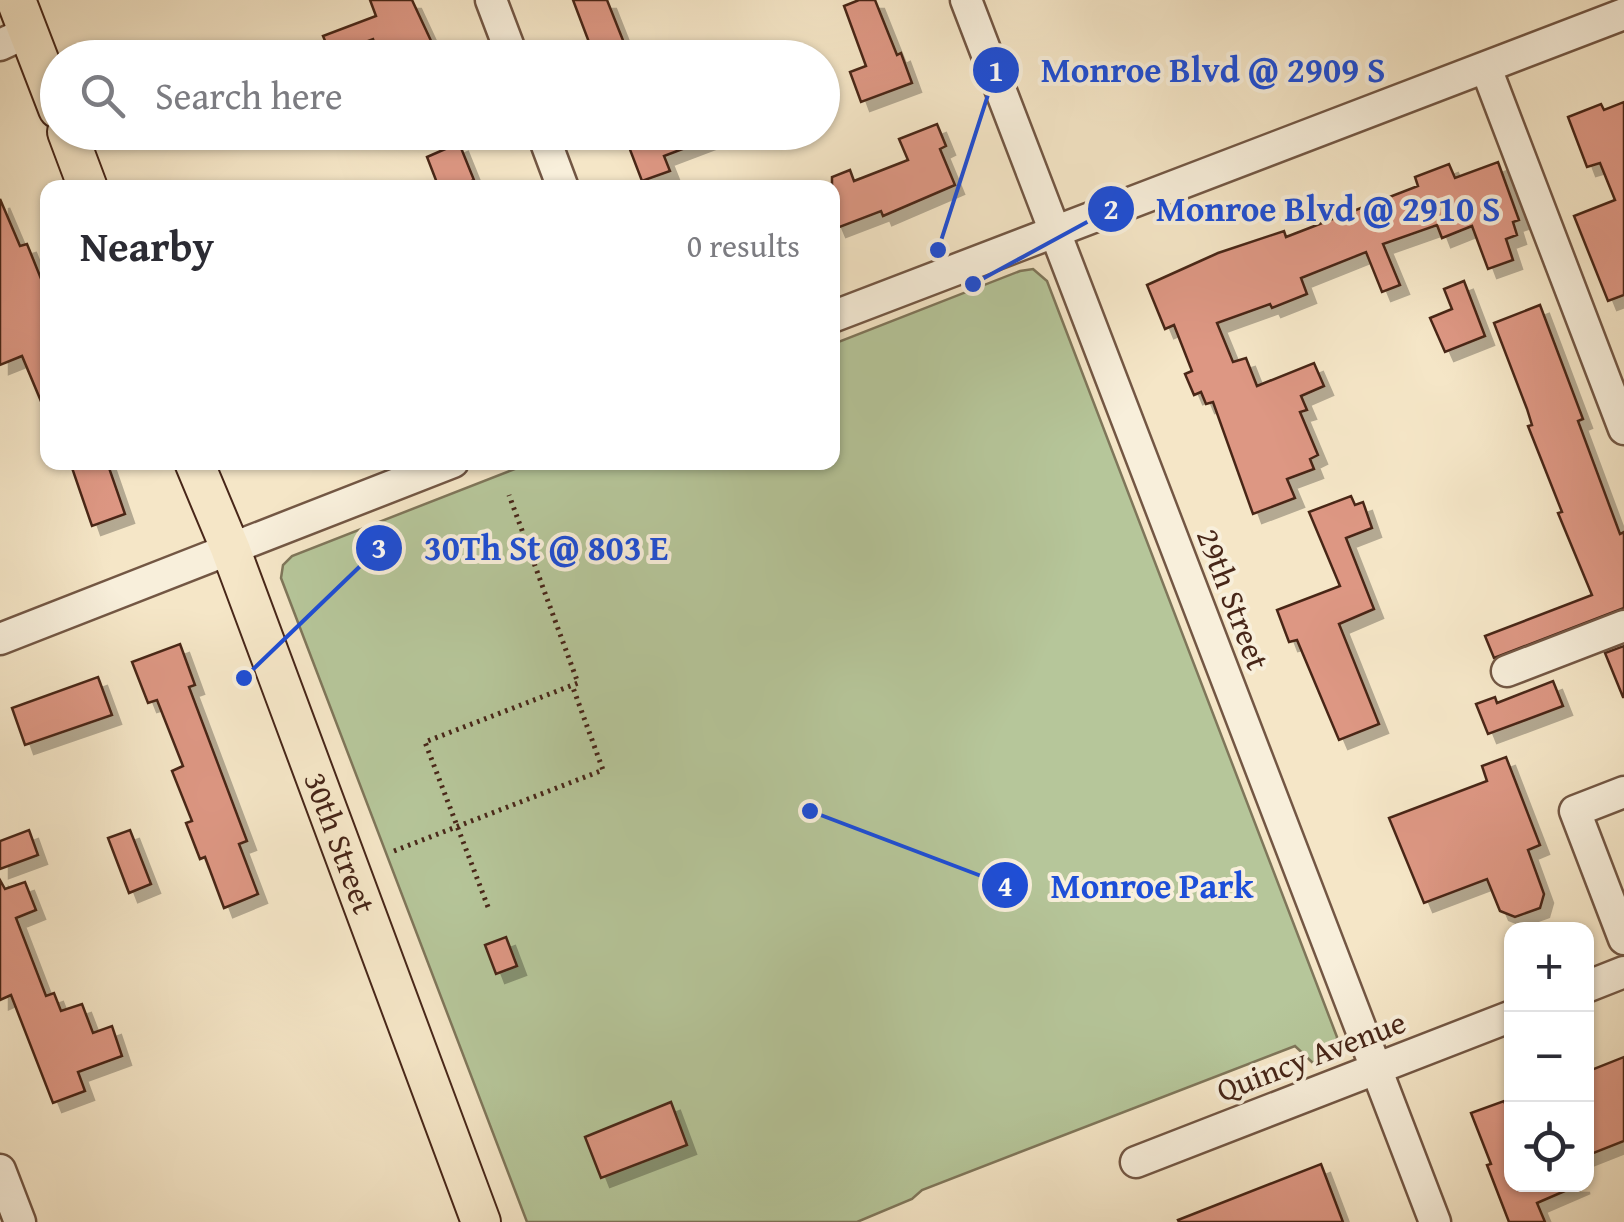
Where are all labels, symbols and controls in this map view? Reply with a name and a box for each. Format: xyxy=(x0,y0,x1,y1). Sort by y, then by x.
callout: Monroe Blvd @ 2909 S xyxy=(971,38,1405,103)
search box xyxy=(40,40,840,150)
text: Monroe Blvd @ 2909 S xyxy=(1041,44,1385,95)
text: 1 xyxy=(988,48,1004,92)
text: Search here xyxy=(155,67,343,123)
icon: search xyxy=(75,68,130,123)
callout: Monroe Blvd @ 2910 S xyxy=(1086,176,1521,241)
text: Monroe Blvd @ 2910 S xyxy=(1156,183,1500,234)
text: 2 xyxy=(1103,186,1119,230)
text: Nearby xyxy=(80,215,214,276)
text: 0 results xyxy=(687,222,800,269)
callout: 30Th St @ 803 E xyxy=(354,515,689,580)
street label: 29th Street xyxy=(1185,521,1282,676)
text: 30Th St @ 803 E xyxy=(424,522,669,573)
text: 3 xyxy=(371,525,387,569)
street label: 30th Street xyxy=(292,765,388,920)
callout: Monroe Park xyxy=(980,853,1273,918)
text: Monroe Park xyxy=(1051,860,1254,911)
text: 4 xyxy=(997,863,1013,907)
map controls xyxy=(1504,922,1594,1192)
button: + xyxy=(1504,922,1594,1012)
street label: Quincy Avenue xyxy=(1209,998,1412,1113)
button: − xyxy=(1504,1012,1594,1102)
button: locate xyxy=(1504,1102,1594,1192)

